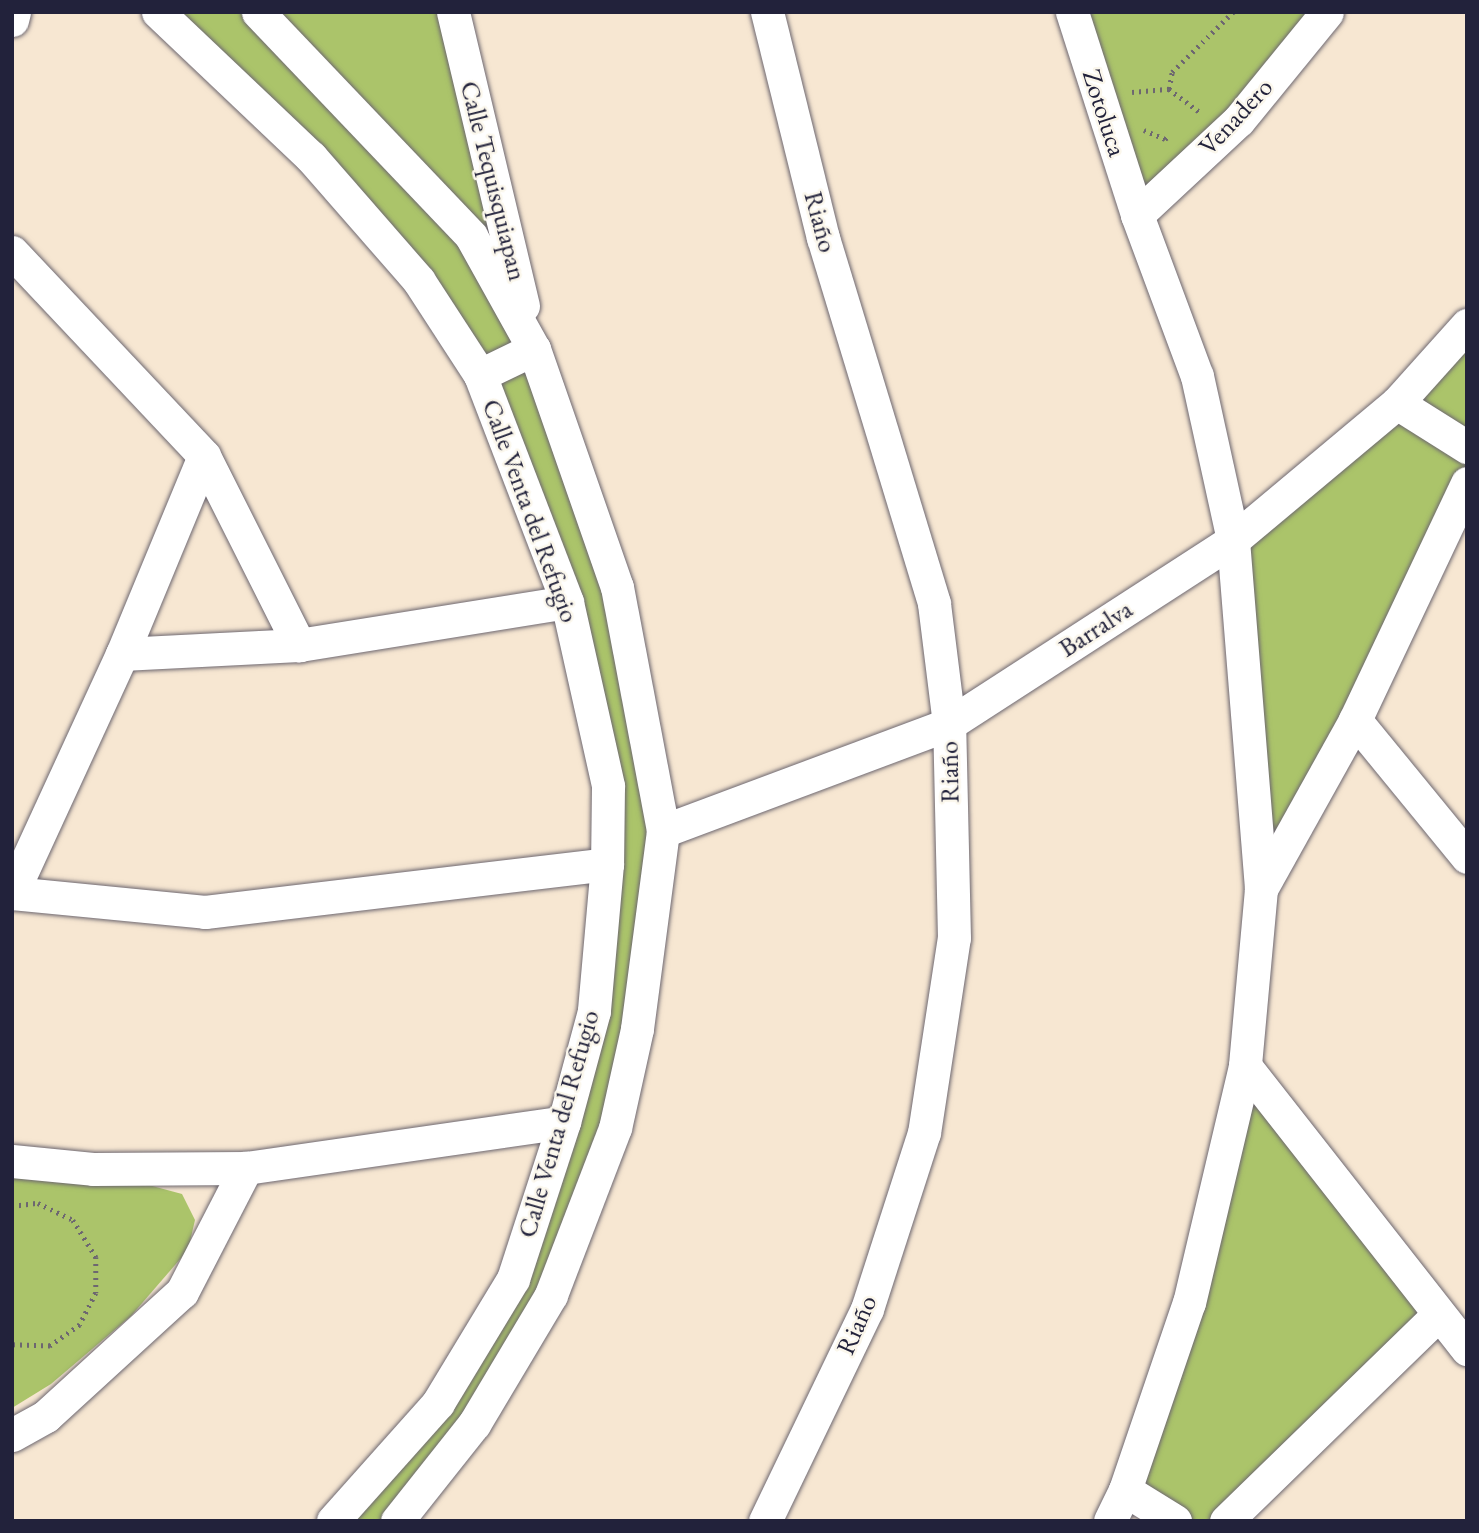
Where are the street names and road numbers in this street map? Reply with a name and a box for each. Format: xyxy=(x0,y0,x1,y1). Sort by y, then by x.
street label: Zotoluca xyxy=(1075,66,1133,160)
street label: Venadero xyxy=(1193,72,1279,162)
street label: Calle Tequisquiapan xyxy=(453,78,533,284)
street label: Riaño xyxy=(797,188,843,256)
street label: Calle Venta del Refugio xyxy=(475,395,585,627)
street label: Barralva xyxy=(1054,594,1138,664)
street label: Riaño xyxy=(934,741,966,803)
street label: Calle Venta del Refugio xyxy=(512,1007,606,1241)
street label: Riaño xyxy=(830,1290,884,1360)

